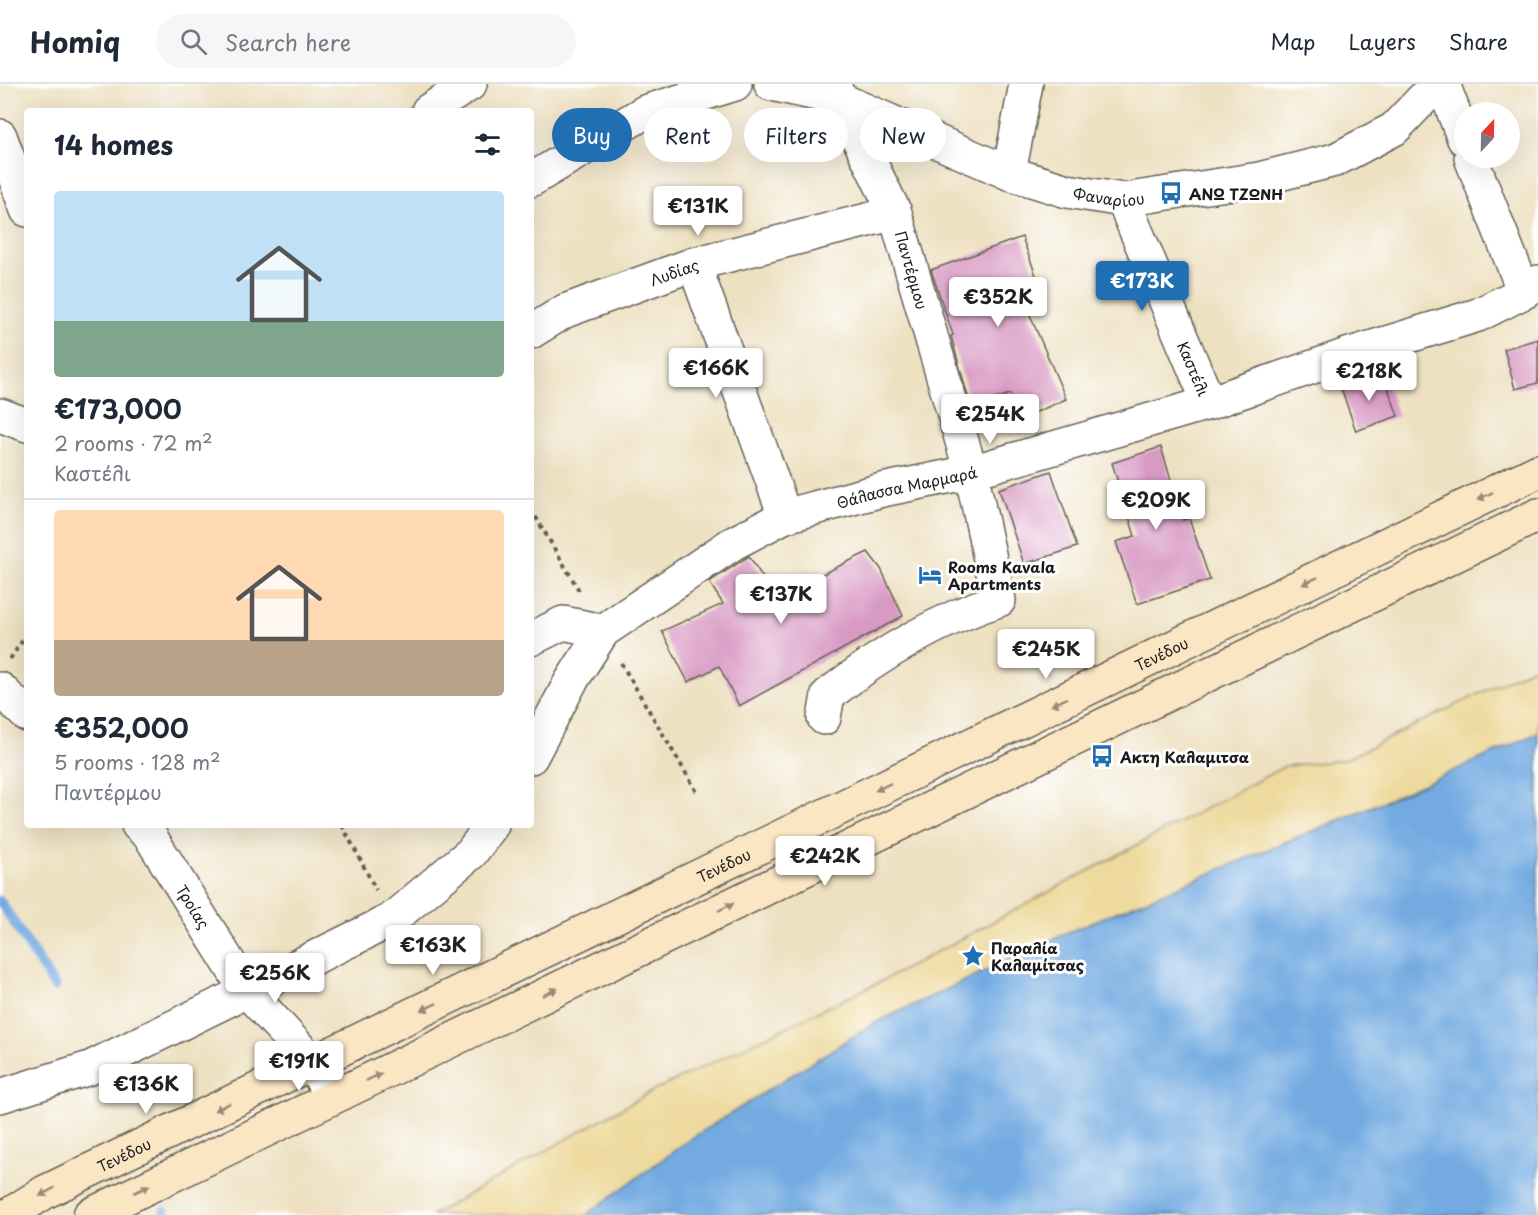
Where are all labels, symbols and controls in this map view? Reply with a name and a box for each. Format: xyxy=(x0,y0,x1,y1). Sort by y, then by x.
search box xyxy=(156,14,576,68)
text: Homiq xyxy=(30,20,120,63)
icon: search xyxy=(177,25,210,58)
text: Search here xyxy=(225,25,351,58)
text: Map xyxy=(1271,25,1315,57)
text: Layers xyxy=(1348,25,1416,57)
text: Share xyxy=(1449,25,1508,57)
north arrow xyxy=(1454,102,1520,168)
map controls xyxy=(1454,102,1520,168)
chip: Buy xyxy=(552,108,632,162)
chip: Rent xyxy=(644,108,732,162)
chip: Filters xyxy=(744,108,848,162)
chip: New xyxy=(860,108,946,162)
text: 14 homes xyxy=(54,125,173,164)
icon: filters xyxy=(471,128,504,161)
bus stop icon: ΑΝΩ ΤΖΩΝΗ xyxy=(1158,180,1184,206)
street label: Φαναρίου xyxy=(1072,181,1146,212)
place label: ΑΝΩ ΤΖΩΝΗ xyxy=(1189,182,1283,205)
pin: €131K xyxy=(656,186,740,237)
text: €131K xyxy=(667,190,729,220)
street label: Παντέρμου xyxy=(890,228,934,312)
icon: home xyxy=(225,230,333,338)
street label: Λυδίας xyxy=(646,252,701,291)
pin: €173K xyxy=(1100,261,1184,312)
text: €173K xyxy=(1110,265,1174,295)
pin: €352K xyxy=(956,277,1040,328)
text: €352K xyxy=(963,281,1033,311)
street label: Καστέλι xyxy=(1173,337,1216,400)
pin: €166K xyxy=(674,348,758,399)
pin: €218K xyxy=(1327,351,1411,402)
text: €166K xyxy=(683,352,749,382)
text: €218K xyxy=(1336,355,1402,385)
text: €173,000 xyxy=(54,389,182,428)
pin: €254K xyxy=(948,394,1032,445)
text: €254K xyxy=(955,398,1025,428)
text: 2 rooms · 72 m² xyxy=(54,428,213,458)
text: Καστέλι xyxy=(54,458,131,488)
street label: Θάλασσα Μαρμαρά xyxy=(834,459,980,513)
pin: €209K xyxy=(1114,480,1198,531)
text: €209K xyxy=(1121,484,1191,514)
one-way arrow xyxy=(1477,492,1494,501)
icon: home xyxy=(225,549,333,657)
place label: Rooms Kavala Apartments xyxy=(948,555,1056,595)
hotel icon: Rooms Kavala Apartments xyxy=(917,562,943,588)
pin: €137K xyxy=(739,574,823,625)
one-way arrow xyxy=(1301,576,1318,586)
text: €137K xyxy=(750,578,812,608)
pin: €245K xyxy=(1004,629,1088,680)
street label: Τενέδου xyxy=(1130,630,1192,676)
text: €245K xyxy=(1011,633,1081,663)
one-way arrow xyxy=(1050,698,1067,707)
text: €352,000 xyxy=(54,708,189,747)
bus stop icon: Ακτη Καλαμιτσα xyxy=(1089,743,1115,769)
place label: Ακτη Καλαμιτσα xyxy=(1119,745,1250,768)
text: 5 rooms · 128 m² xyxy=(54,747,220,777)
text: Παντέρμου xyxy=(54,777,162,807)
one-way arrow xyxy=(874,783,891,792)
pin: €242K xyxy=(783,836,867,887)
text: €242K xyxy=(789,840,861,870)
street label: Τενέδου xyxy=(693,842,754,887)
street label: Τροίας xyxy=(171,880,216,933)
one-way arrow xyxy=(717,903,734,912)
pin: €163K xyxy=(391,925,475,976)
text: €163K xyxy=(400,929,466,959)
place label: Παραλία Καλαμίτσας xyxy=(991,936,1084,976)
place icon: Παραλία Καλαμίτσας xyxy=(960,943,986,969)
pin: €256K xyxy=(233,953,317,1004)
text: €256K xyxy=(239,957,311,987)
one-way arrow xyxy=(542,988,559,997)
one-way arrow xyxy=(420,1002,437,1011)
pin: €191K xyxy=(257,1041,341,1092)
text: €191K xyxy=(268,1045,330,1075)
pin: €136K xyxy=(104,1064,188,1115)
text: €136K xyxy=(113,1068,179,1098)
one-way arrow xyxy=(366,1072,383,1081)
one-way arrow xyxy=(214,1102,231,1111)
street label: Τενέδου xyxy=(93,1131,154,1177)
one-way arrow xyxy=(134,1184,151,1194)
one-way arrow xyxy=(38,1187,55,1197)

